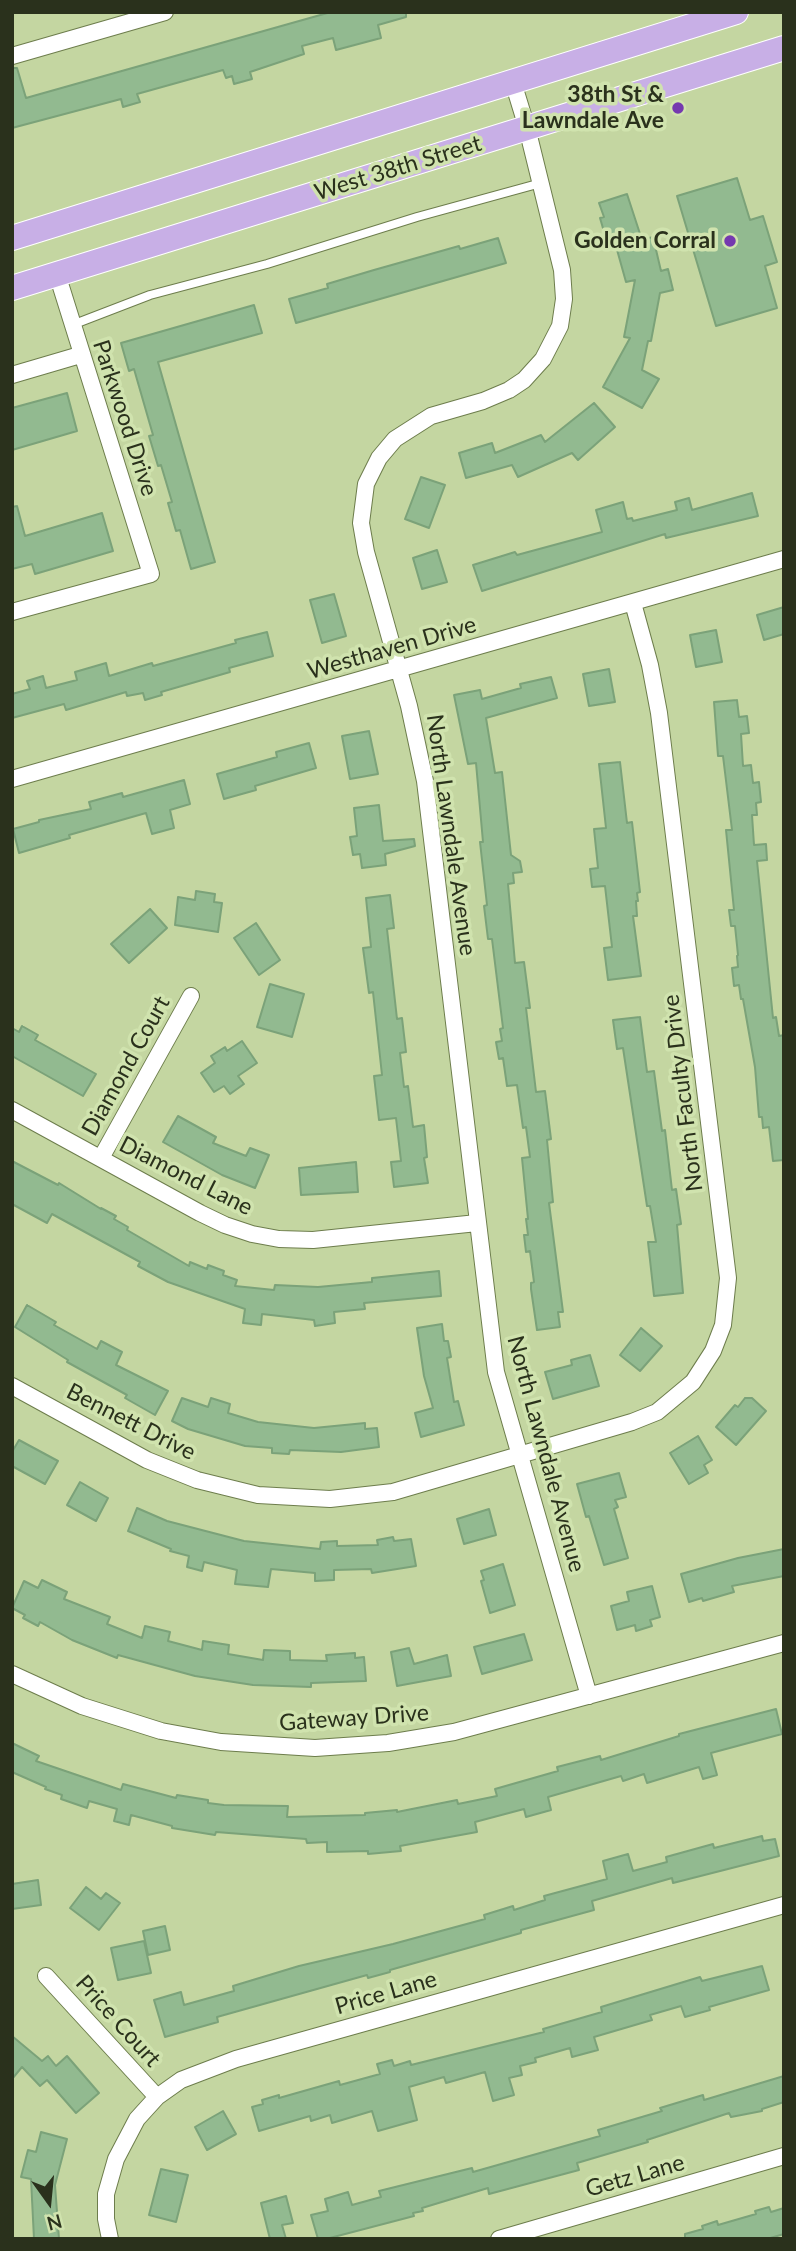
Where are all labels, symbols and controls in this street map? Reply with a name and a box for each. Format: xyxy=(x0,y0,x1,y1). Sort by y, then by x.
place label: 38th St & Lawndale Ave xyxy=(522,81,664,135)
marker: 38th St & Lawndale Ave xyxy=(670,100,686,116)
street label: West 38th Street xyxy=(311,130,485,206)
place label: Golden Corral xyxy=(574,227,716,255)
marker: Golden Corral xyxy=(722,233,738,249)
street label: Parkwood Drive xyxy=(87,336,163,500)
street label: Westhaven Drive xyxy=(305,611,479,685)
street label: North Lawndale Avenue xyxy=(420,712,482,958)
street label: Diamond Court xyxy=(76,991,176,1141)
street label: North Faculty Drive xyxy=(657,993,709,1193)
street label: Diamond Lane xyxy=(115,1131,257,1221)
street label: North Lawndale Avenue xyxy=(501,1333,591,1575)
street label: Bennett Drive xyxy=(62,1378,200,1466)
street label: Gateway Drive xyxy=(278,1699,430,1737)
street label: Price Lane xyxy=(332,1965,440,2021)
street label: Price Court xyxy=(70,1969,166,2073)
street label: Getz Lane xyxy=(582,2149,688,2203)
north arrow xyxy=(14,2167,84,2237)
text: N xyxy=(45,2210,65,2236)

